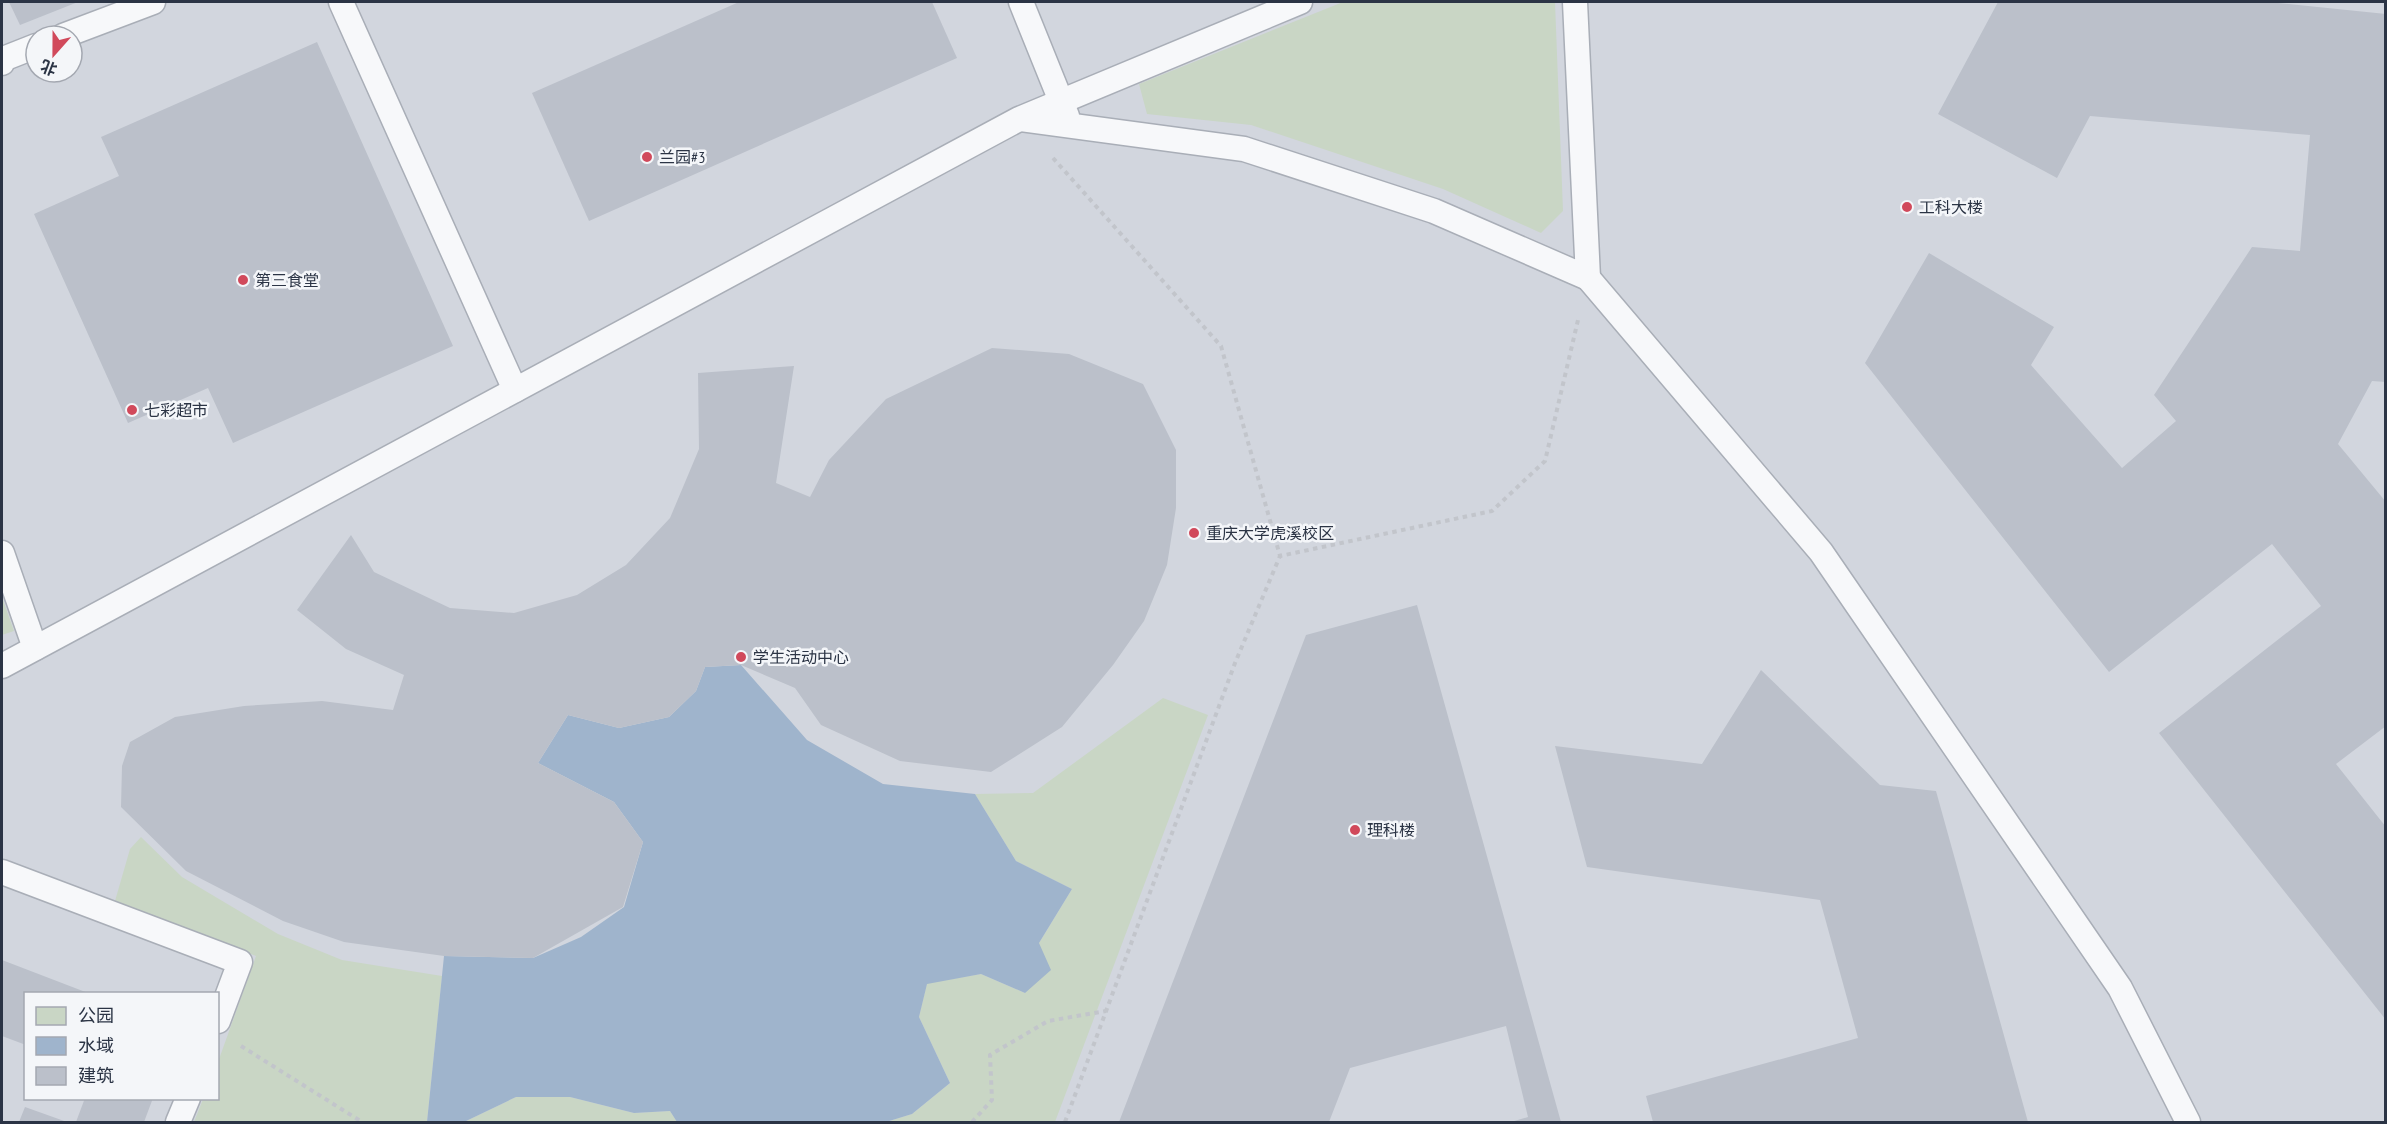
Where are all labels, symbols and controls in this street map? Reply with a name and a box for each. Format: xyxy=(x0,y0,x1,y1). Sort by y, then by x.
north arrow xyxy=(24,24,84,84)
text: 北 xyxy=(38,56,60,80)
place label: 兰园#3 xyxy=(659,147,705,167)
marker: 兰园#3 xyxy=(640,150,654,164)
place label: 工科大楼 xyxy=(1919,197,1983,217)
marker: 工科大楼 xyxy=(1900,200,1914,214)
place label: 第三食堂 xyxy=(255,270,319,290)
marker: 第三食堂 xyxy=(236,273,250,287)
place label: 七彩超市 xyxy=(144,400,208,420)
marker: 七彩超市 xyxy=(125,403,139,417)
place label: 重庆大学虎溪校区 xyxy=(1206,523,1334,543)
marker: 重庆大学虎溪校区 xyxy=(1187,526,1201,540)
place label: 学生活动中心 xyxy=(753,647,849,667)
marker: 学生活动中心 xyxy=(734,650,748,664)
place label: 理科楼 xyxy=(1367,820,1415,840)
marker: 理科楼 xyxy=(1348,823,1362,837)
legend xyxy=(24,992,219,1100)
text: 公园 xyxy=(78,1004,114,1027)
text: 水域 xyxy=(78,1034,114,1057)
text: 建筑 xyxy=(78,1064,114,1087)

